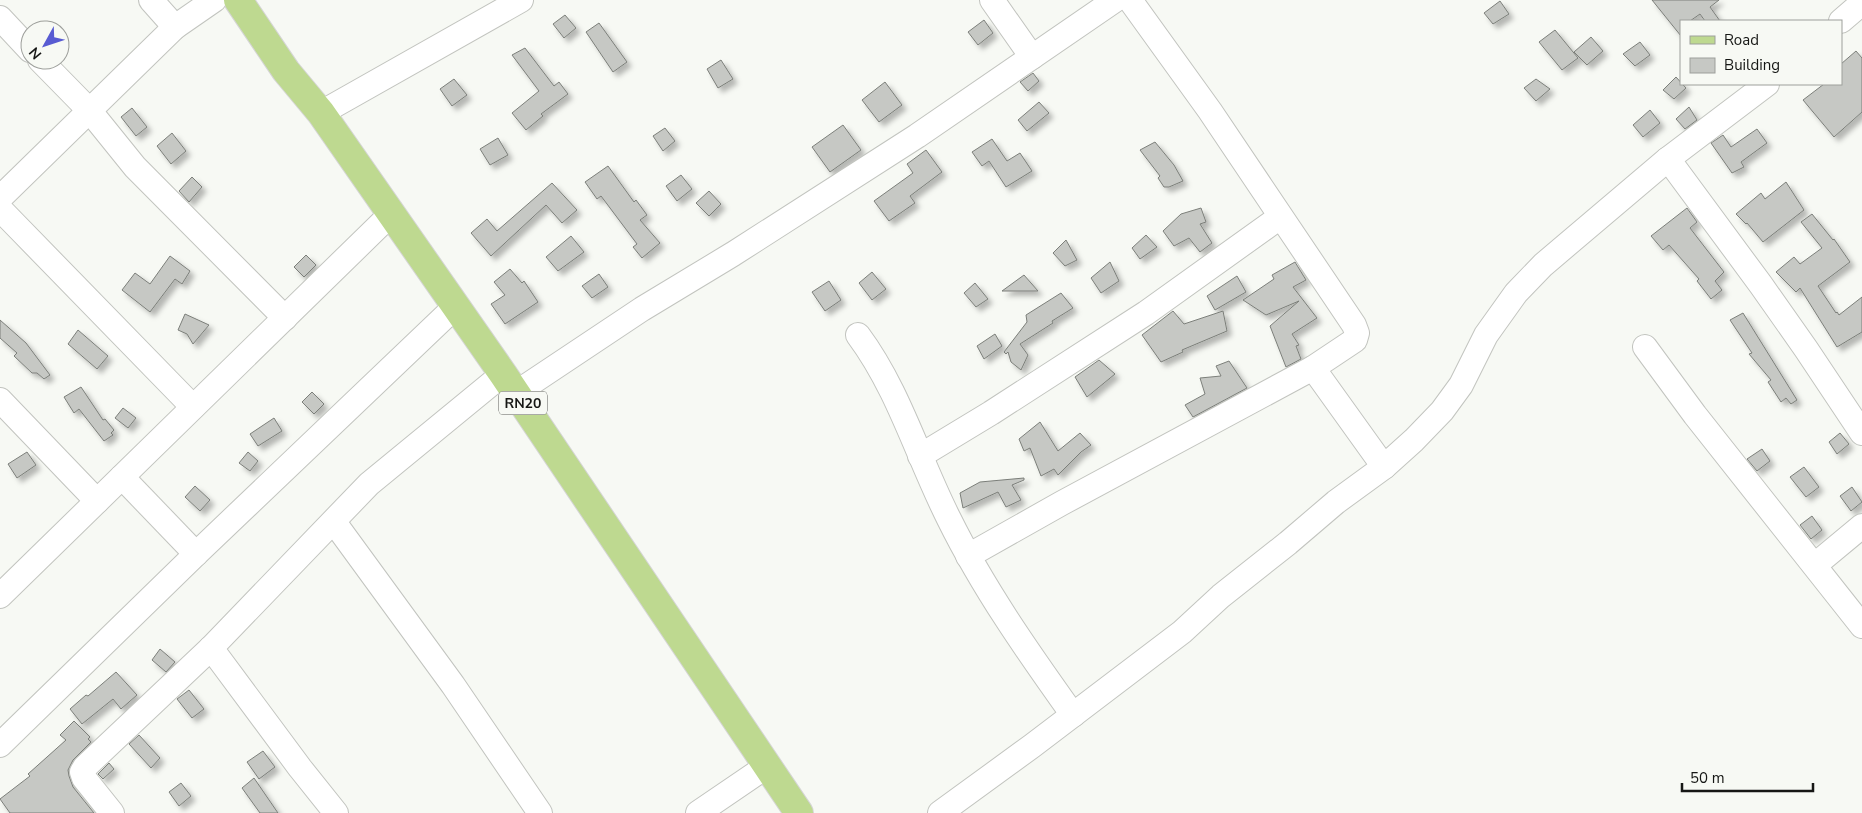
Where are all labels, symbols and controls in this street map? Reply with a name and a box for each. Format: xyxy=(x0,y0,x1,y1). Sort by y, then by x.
north arrow xyxy=(20,20,70,70)
legend xyxy=(1680,20,1842,85)
text: Road xyxy=(1724,30,1759,50)
text: N xyxy=(25,43,46,63)
text: Building xyxy=(1724,55,1780,75)
road number: RN20 xyxy=(499,392,547,414)
scale bar xyxy=(1682,760,1813,792)
text: 50 m xyxy=(1690,768,1725,788)

